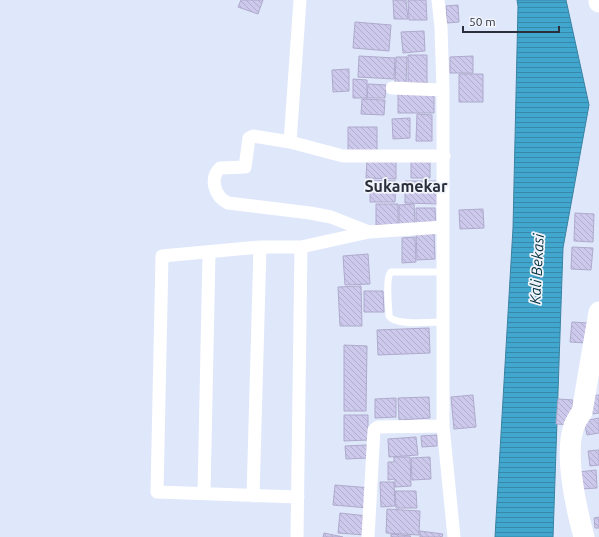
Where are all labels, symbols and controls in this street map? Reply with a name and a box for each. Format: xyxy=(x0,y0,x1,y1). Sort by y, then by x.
scale bar xyxy=(463,8,559,34)
text: 50 m xyxy=(469,15,496,28)
district label: Sukamekar xyxy=(364,177,448,195)
water label: Kali Bekasi xyxy=(526,232,547,305)

